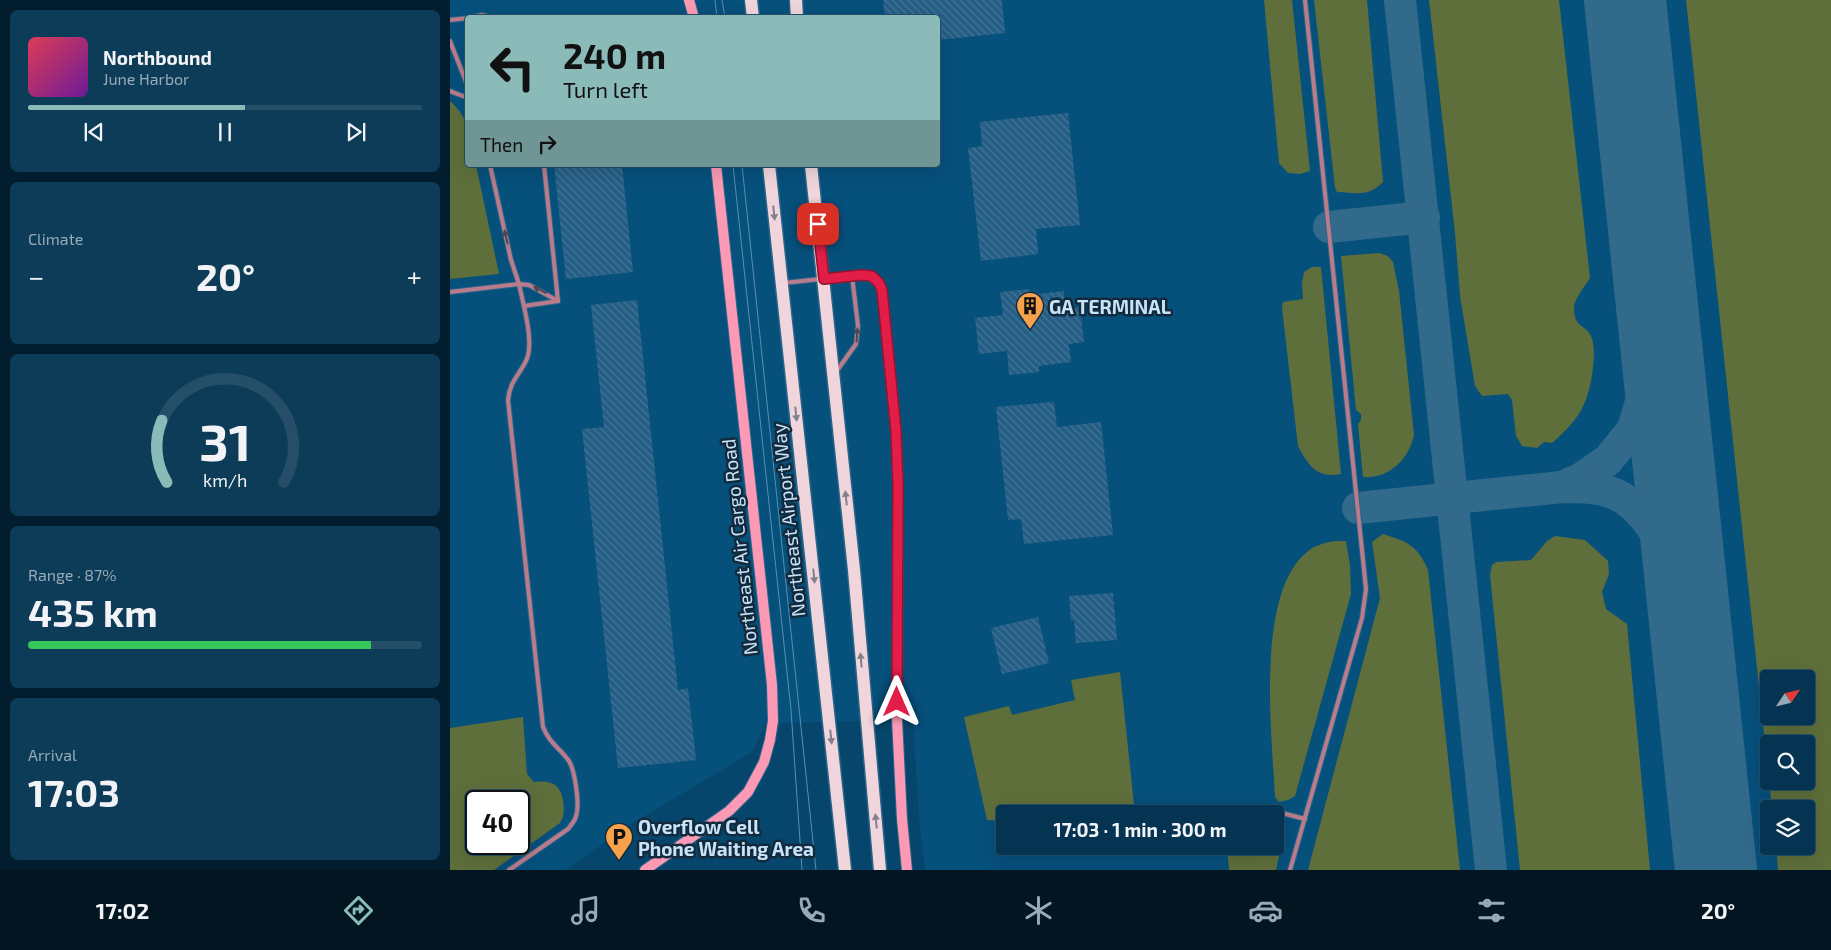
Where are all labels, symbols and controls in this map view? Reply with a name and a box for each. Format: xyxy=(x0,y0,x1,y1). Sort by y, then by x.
text: 240 m xyxy=(563,34,666,76)
icon: left xyxy=(480,35,545,100)
text: Northbound xyxy=(103,46,212,69)
text: June Harbor xyxy=(103,69,190,88)
text: Turn left xyxy=(563,76,648,102)
icon: previous xyxy=(80,118,108,146)
icon: pause xyxy=(211,118,239,146)
icon: next xyxy=(342,118,370,146)
icon: right xyxy=(533,130,561,158)
text: Then xyxy=(480,133,523,156)
pin xyxy=(797,203,839,245)
one-way arrow xyxy=(770,206,778,222)
icon: arrive xyxy=(804,210,832,238)
text: Climate xyxy=(28,229,83,248)
one-way arrow xyxy=(502,230,510,245)
text: 20° xyxy=(196,253,255,299)
text: − xyxy=(28,259,44,293)
text: + xyxy=(407,259,422,293)
one-way arrow xyxy=(532,286,547,294)
building icon: GA TERMINAL xyxy=(1015,291,1045,330)
place label: GA TERMINAL xyxy=(1049,295,1171,318)
one-way arrow xyxy=(853,327,861,343)
one-way arrow xyxy=(792,406,800,422)
text: 31 xyxy=(199,409,251,471)
street label: Northeast Airport Way xyxy=(766,422,810,618)
street label: Northeast Air Cargo Road xyxy=(716,438,762,656)
text: km/h xyxy=(203,469,247,491)
one-way arrow xyxy=(842,490,850,506)
text: Range · 87% xyxy=(28,565,117,584)
one-way arrow xyxy=(810,568,818,584)
text: 435 km xyxy=(28,589,158,635)
one-way arrow xyxy=(857,651,865,667)
north arrow xyxy=(1760,670,1815,725)
map controls xyxy=(1760,670,1815,855)
position arrow xyxy=(870,675,922,727)
one-way arrow xyxy=(827,730,835,746)
button: search xyxy=(1760,735,1815,790)
text: Arrival xyxy=(28,745,77,764)
text: 17:03 xyxy=(28,769,120,815)
speed limit sign: 40 xyxy=(465,790,530,855)
button: layers xyxy=(1760,800,1815,855)
one-way arrow xyxy=(872,813,880,829)
place label: Overflow Cell Phone Waiting Area xyxy=(638,815,814,860)
text: 17:03 · 1 min · 300 m xyxy=(1053,818,1227,841)
parking icon: Overflow Cell Phone Waiting Area xyxy=(604,822,634,861)
icon: directions xyxy=(341,893,376,928)
icon: music xyxy=(568,893,603,928)
icon: phone xyxy=(794,893,829,928)
icon: climate xyxy=(1021,893,1056,928)
icon: car xyxy=(1248,893,1283,928)
icon: filters xyxy=(1474,893,1509,928)
text: 17:02 xyxy=(96,897,149,923)
text: 20° xyxy=(1701,897,1735,923)

